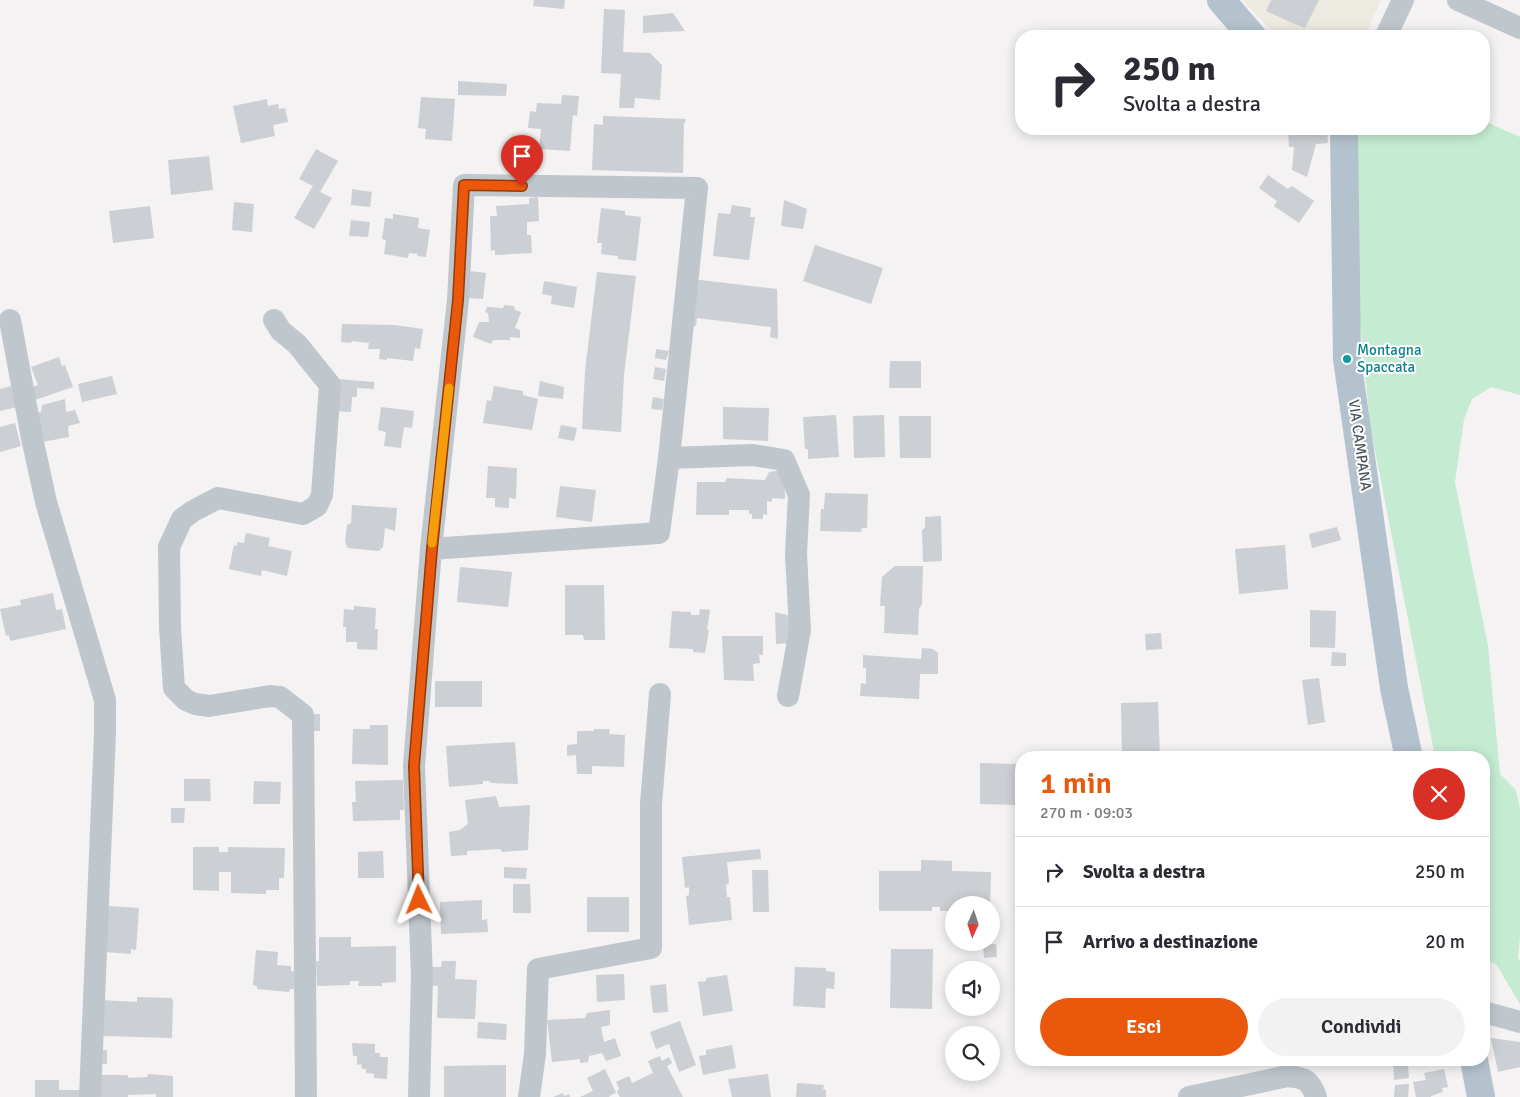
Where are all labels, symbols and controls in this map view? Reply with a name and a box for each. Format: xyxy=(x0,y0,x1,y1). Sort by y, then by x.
text: 250 m xyxy=(1123,47,1216,90)
icon: right xyxy=(1040,50,1105,115)
text: Svolta a destra xyxy=(1123,90,1261,117)
pin xyxy=(501,135,543,186)
icon: arrive xyxy=(508,142,536,170)
place label: Montagna Spaccata xyxy=(1357,341,1422,376)
marker: Montagna Spaccata xyxy=(1341,353,1353,365)
street label: VIA CAMPANA xyxy=(1345,398,1375,492)
text: 1 min xyxy=(1040,765,1112,802)
button: close xyxy=(1413,768,1465,820)
text: 270 m · 09:03 xyxy=(1040,803,1133,823)
icon: right xyxy=(1040,858,1068,886)
text: Svolta a destra xyxy=(1083,860,1205,884)
text: 250 m xyxy=(1415,860,1465,884)
position arrow xyxy=(392,873,444,925)
north arrow xyxy=(945,896,1000,951)
map controls xyxy=(945,896,1000,1081)
icon: arrive xyxy=(1040,928,1068,956)
text: Arrivo a destinazione xyxy=(1083,930,1258,954)
text: 20 m xyxy=(1425,930,1465,954)
button: sound xyxy=(945,961,1000,1016)
button: Esci xyxy=(1040,998,1248,1056)
button: Condividi xyxy=(1258,998,1465,1056)
button: search xyxy=(945,1026,1000,1081)

